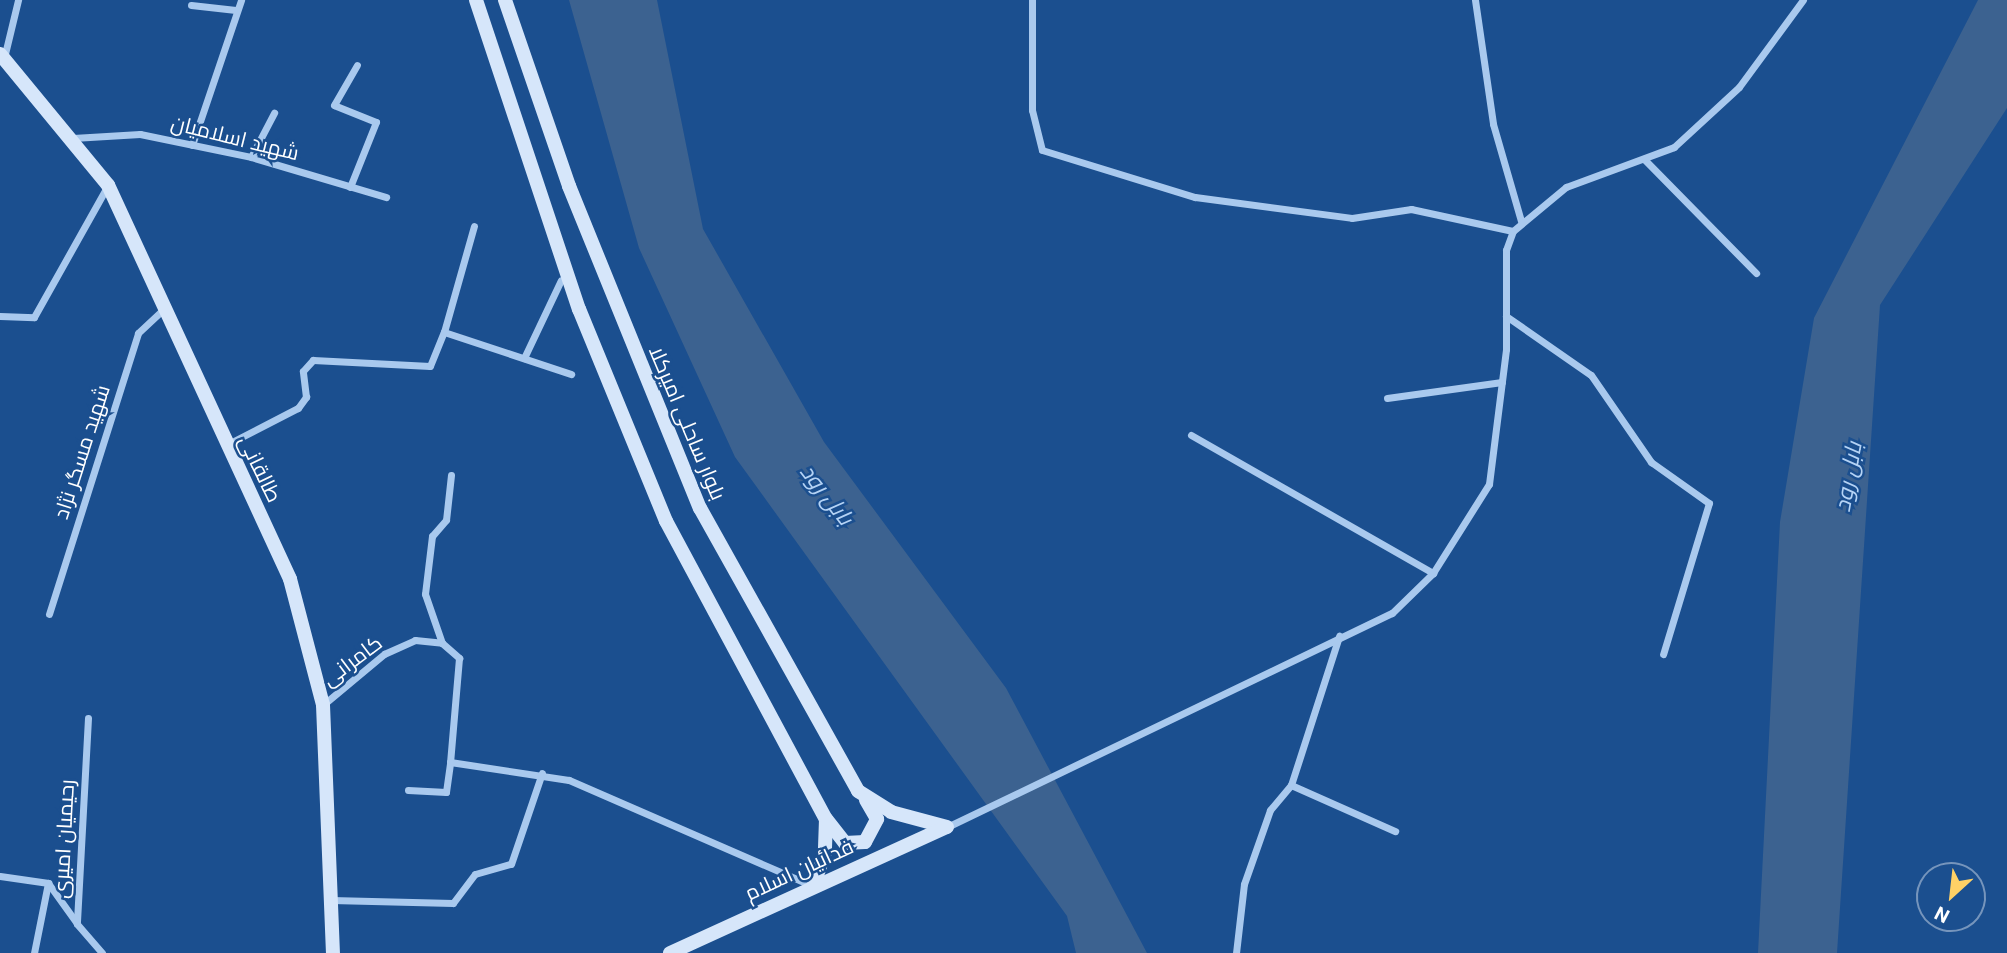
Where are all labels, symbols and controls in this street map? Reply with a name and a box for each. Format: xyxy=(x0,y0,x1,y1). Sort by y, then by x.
street label: شهید اسلامیان xyxy=(168,110,302,166)
street label: بلوار ساحلی امیرکلا xyxy=(643,342,731,504)
street label: شهید مسگر نژاد xyxy=(48,382,116,522)
street label: طالقانی xyxy=(233,431,287,507)
water label: بابل رود xyxy=(1829,440,1869,514)
water label: بابل رود xyxy=(793,459,859,531)
street label: کامرانی xyxy=(317,630,387,692)
street label: رحیمیان امیری xyxy=(48,779,80,899)
street label: فدائیان اسلام xyxy=(741,834,857,906)
north arrow xyxy=(1916,862,1986,932)
text: N xyxy=(1931,901,1953,928)

